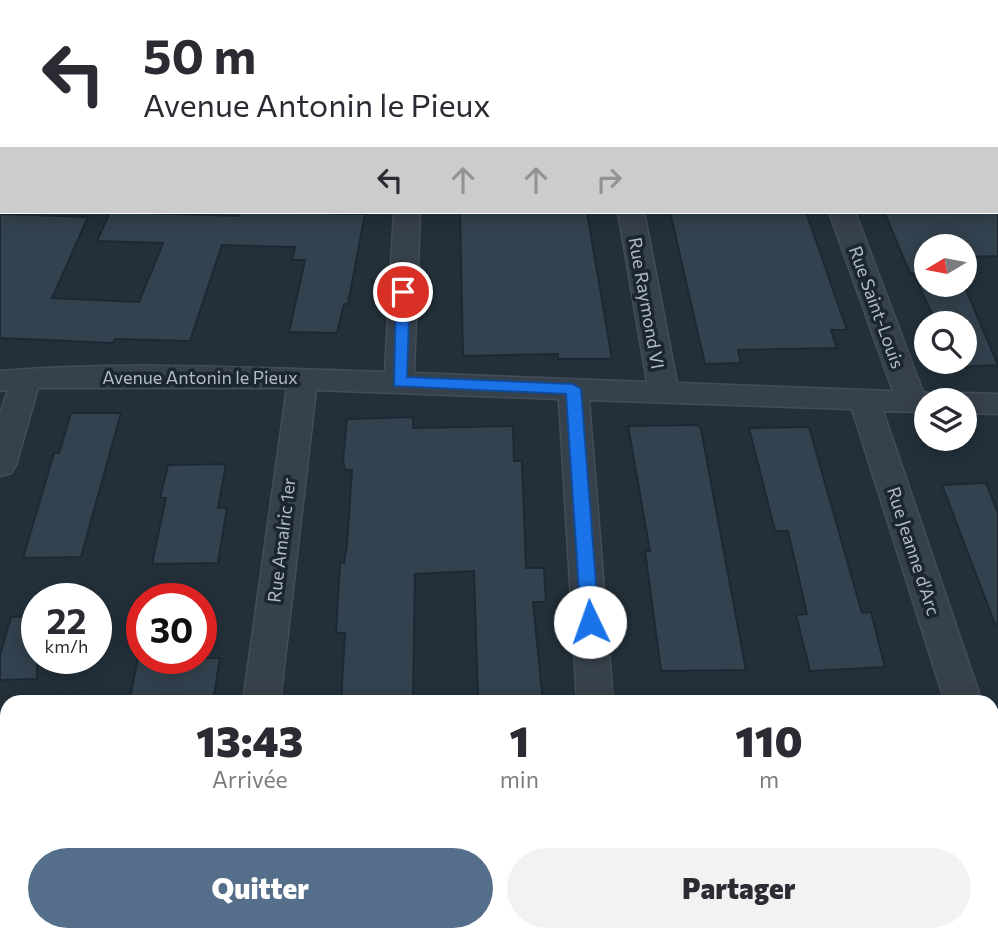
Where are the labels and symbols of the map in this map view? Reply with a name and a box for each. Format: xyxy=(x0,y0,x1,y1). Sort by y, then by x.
north arrow xyxy=(914,234,976,298)
street label: Rue Raymond VI xyxy=(625,235,669,371)
street label: Rue Saint-Louis xyxy=(845,243,909,371)
pin xyxy=(373,262,433,322)
street label: Avenue Antonin le Pieux xyxy=(102,366,298,388)
street label: Rue Amalric 1er xyxy=(262,476,300,604)
street label: Rue Jeanne d'Arc xyxy=(883,484,945,618)
speed limit sign: 30 xyxy=(126,583,217,674)
position arrow xyxy=(553,585,627,659)

